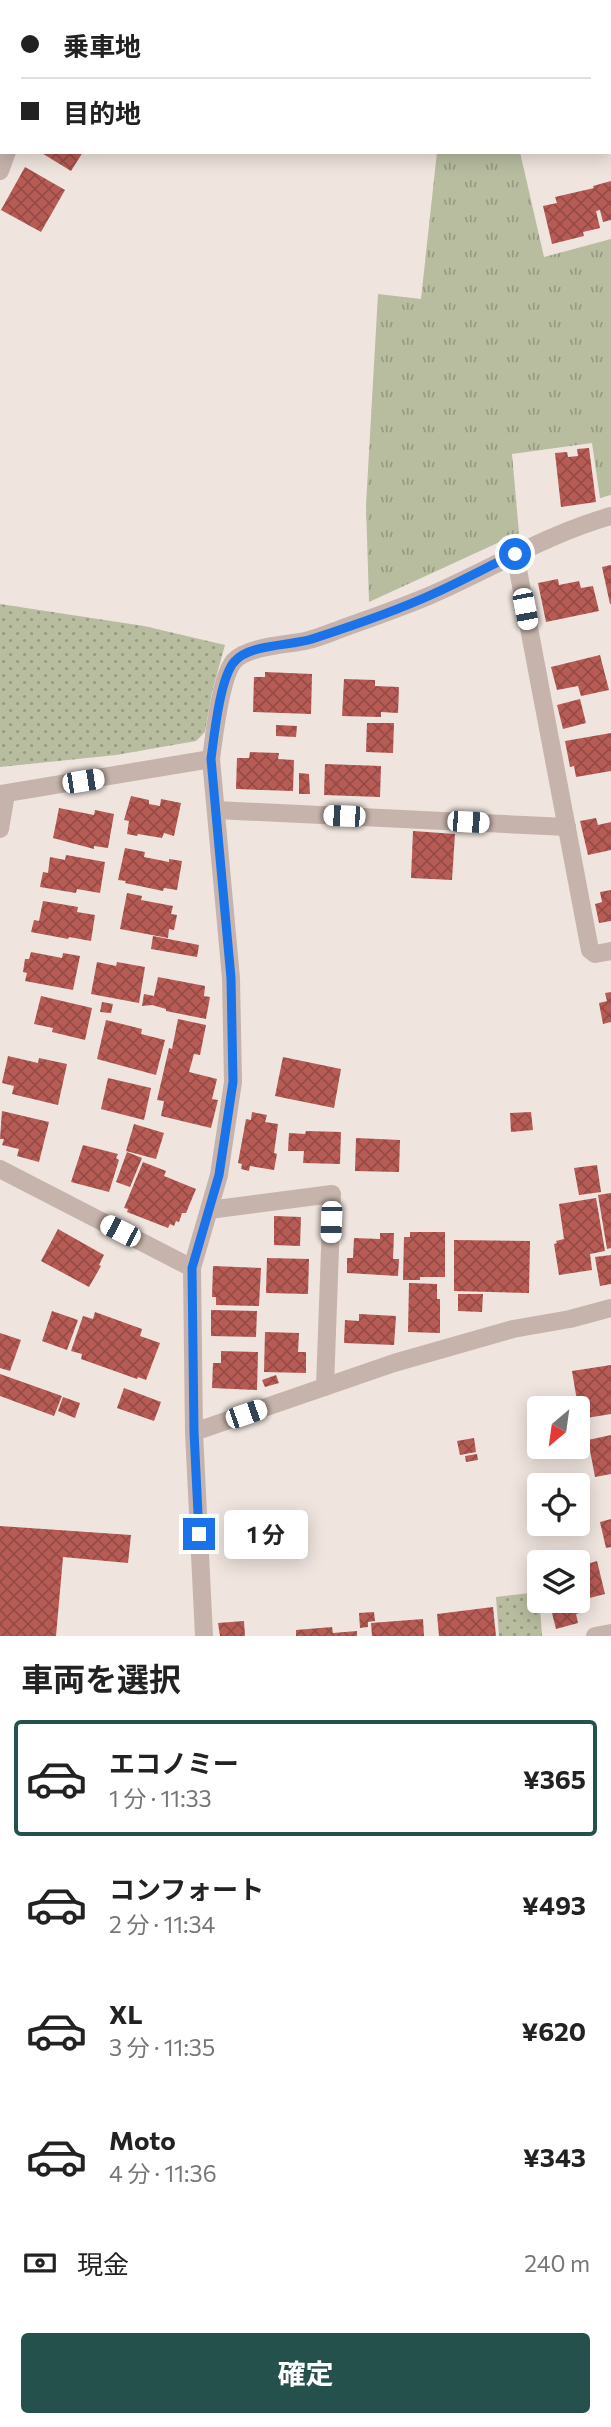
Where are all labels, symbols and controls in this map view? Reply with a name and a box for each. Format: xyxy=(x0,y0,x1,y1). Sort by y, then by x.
text: 乗車地 xyxy=(63,30,141,61)
text: 目的地 xyxy=(63,97,141,128)
route start xyxy=(499,538,531,570)
car xyxy=(511,586,540,632)
car xyxy=(61,767,106,795)
car xyxy=(323,805,366,827)
car xyxy=(447,810,490,834)
car xyxy=(320,1201,343,1243)
car xyxy=(97,1212,144,1250)
north arrow xyxy=(527,1396,590,1460)
map controls xyxy=(527,1396,590,1613)
car xyxy=(223,1397,270,1431)
button: locate xyxy=(527,1473,590,1536)
callout: 1 分 xyxy=(224,1510,308,1558)
route end xyxy=(183,1518,215,1550)
text: 1 分 xyxy=(247,1520,285,1548)
button: layers xyxy=(527,1550,590,1613)
text: 車両を選択 xyxy=(21,1658,181,1698)
icon: car xyxy=(25,1747,88,1810)
text: エコノミー xyxy=(109,1747,239,1778)
text: ¥365 xyxy=(523,1763,586,1794)
text: 1 分 · 11:33 xyxy=(109,1784,212,1812)
icon: car xyxy=(25,1873,88,1936)
text: コンフォート xyxy=(109,1873,264,1904)
text: ¥493 xyxy=(522,1889,586,1920)
text: 2 分 · 11:34 xyxy=(109,1910,215,1938)
text: XL xyxy=(109,1998,143,2029)
icon: car xyxy=(25,1999,88,2062)
text: ¥620 xyxy=(522,2015,586,2046)
text: 3 分 · 11:35 xyxy=(109,2033,215,2061)
text: Moto xyxy=(109,2124,176,2155)
icon: car xyxy=(25,2125,88,2188)
text: ¥343 xyxy=(523,2141,586,2172)
text: 4 分 · 11:36 xyxy=(109,2159,217,2187)
icon: cash xyxy=(21,2244,59,2282)
text: 現金 xyxy=(77,2248,129,2279)
text: 240 m xyxy=(524,2249,590,2277)
button: 確定 xyxy=(21,2333,590,2413)

